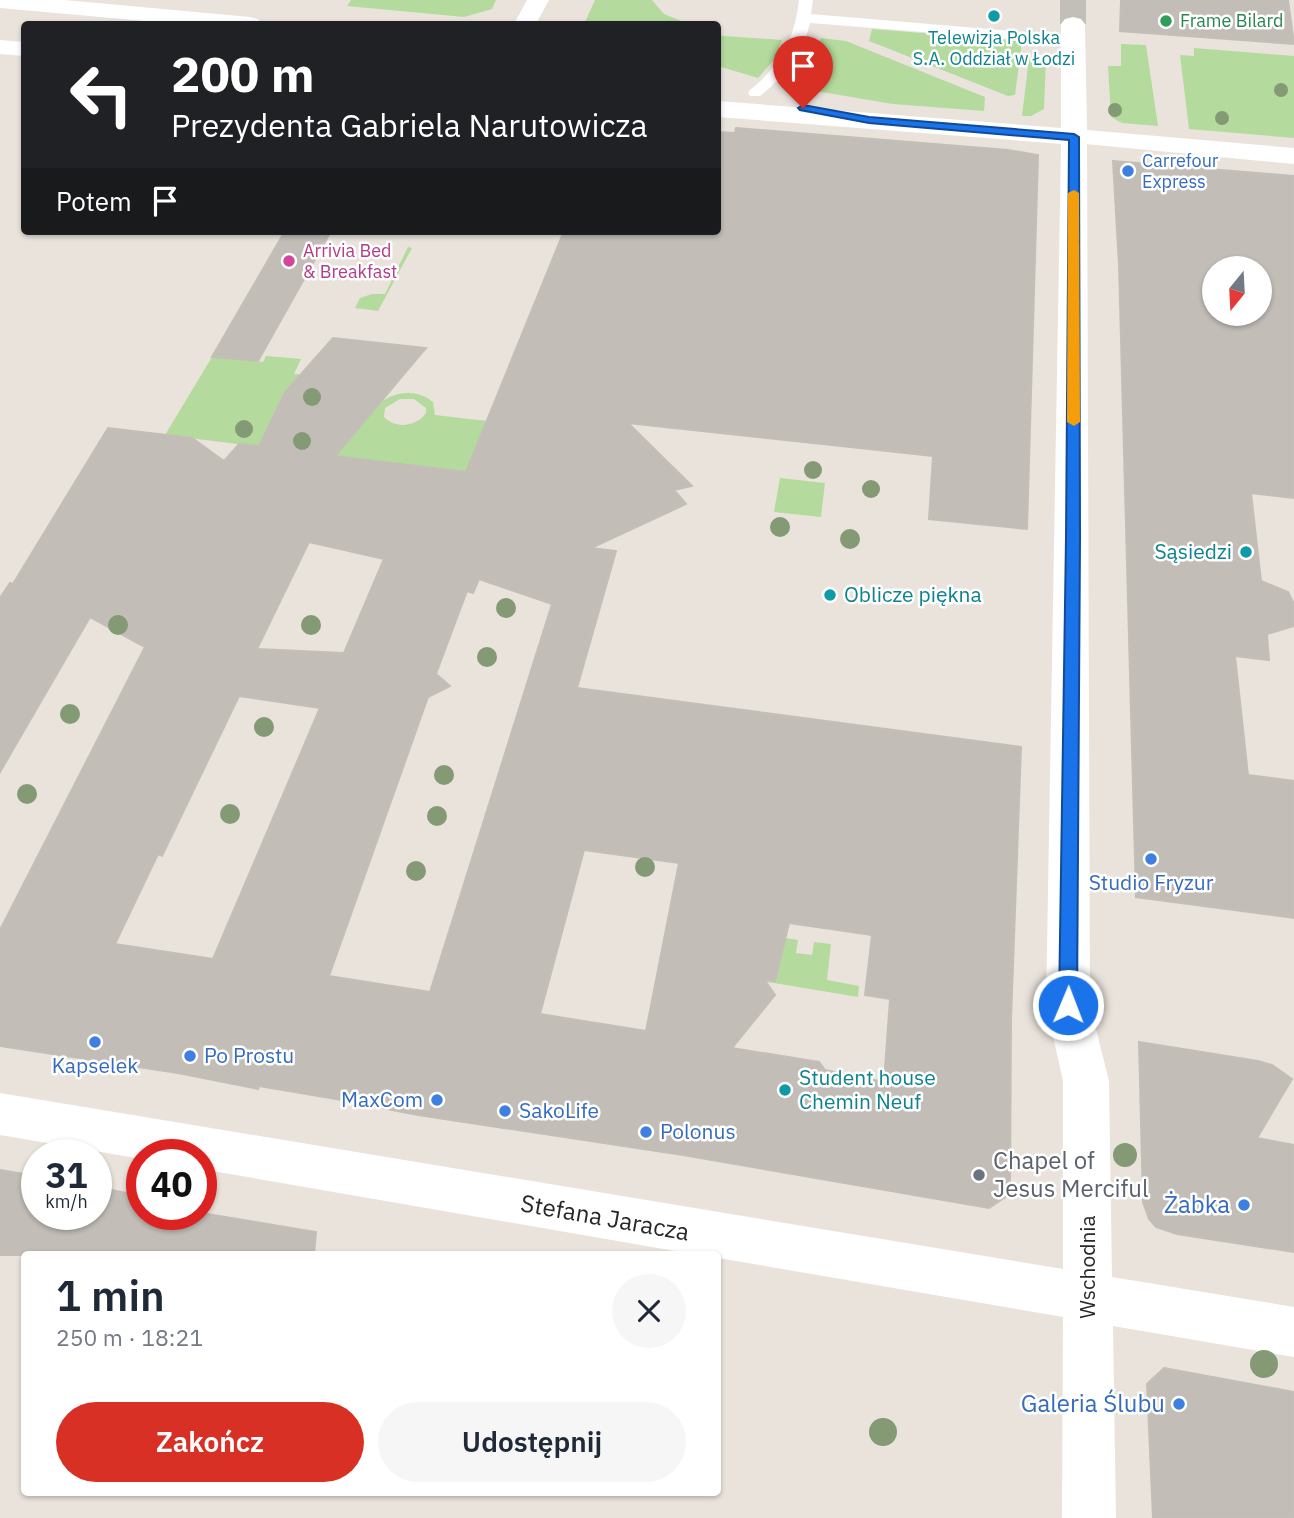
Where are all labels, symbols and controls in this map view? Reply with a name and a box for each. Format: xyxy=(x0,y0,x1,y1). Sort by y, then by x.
marker: Telewizja Polska S.A. Oddział w Łodzi xyxy=(986,8,1002,24)
place label: Frame Bilard xyxy=(1180,9,1283,32)
marker: Frame Bilard xyxy=(1158,13,1174,29)
place label: Telewizja Polska S.A. Oddział w Łodzi xyxy=(913,26,1075,70)
pin xyxy=(773,36,833,108)
text: 200 m xyxy=(171,42,315,105)
icon: arrive xyxy=(784,47,822,85)
icon: left xyxy=(56,49,147,140)
text: Prezydenta Gabriela Narutowicza xyxy=(171,104,648,146)
place label: Carrefour Express xyxy=(1142,149,1219,193)
marker: Carrefour Express xyxy=(1120,163,1136,179)
icon: arrive xyxy=(146,182,184,220)
text: Potem xyxy=(56,184,132,218)
place label: Arrivia Bed & Breakfast xyxy=(303,239,397,283)
marker: Arrivia Bed & Breakfast xyxy=(281,253,297,269)
north arrow xyxy=(1202,256,1272,326)
map controls xyxy=(1202,256,1272,326)
place label: Sąsiedzi xyxy=(1154,537,1232,565)
marker: Sąsiedzi xyxy=(1238,544,1254,560)
place label: Oblicze piękna xyxy=(844,580,982,608)
marker: Oblicze piękna xyxy=(822,587,838,603)
marker: Studio Fryzur xyxy=(1143,851,1159,867)
place label: Studio Fryzur xyxy=(1089,868,1214,896)
position arrow xyxy=(1031,968,1105,1042)
marker: Kapselek xyxy=(87,1034,103,1050)
place label: Po Prostu xyxy=(204,1041,294,1069)
marker: Po Prostu xyxy=(182,1048,198,1064)
place label: Kapselek xyxy=(52,1051,138,1079)
place label: Student house Chemin Neuf xyxy=(799,1063,936,1115)
marker: Student house Chemin Neuf xyxy=(777,1082,793,1098)
place label: MaxCom xyxy=(341,1085,423,1113)
marker: MaxCom xyxy=(429,1092,445,1108)
place label: SakoLife xyxy=(519,1096,599,1124)
marker: SakoLife xyxy=(497,1103,513,1119)
place label: Polonus xyxy=(660,1117,736,1145)
marker: Polonus xyxy=(638,1124,654,1140)
speed limit sign: 40 xyxy=(126,1139,217,1230)
place label: Chapel of Jesus Merciful xyxy=(993,1144,1148,1204)
text: 31 xyxy=(45,1152,88,1198)
marker: Chapel of Jesus Merciful xyxy=(971,1167,987,1183)
street label: Stefana Jaracza xyxy=(518,1186,692,1248)
place label: Żabka xyxy=(1164,1188,1230,1220)
text: km/h xyxy=(45,1190,88,1213)
marker: Żabka xyxy=(1236,1197,1252,1213)
street label: Wschodnia xyxy=(1073,1215,1101,1319)
text: 1 min xyxy=(56,1268,165,1323)
button: close xyxy=(612,1274,686,1348)
text: 250 m · 18:21 xyxy=(56,1322,203,1352)
place label: Galeria Ślubu xyxy=(1021,1387,1165,1419)
marker: Galeria Ślubu xyxy=(1171,1396,1187,1412)
button: Zakończ xyxy=(56,1402,364,1482)
button: Udostępnij xyxy=(378,1402,686,1482)

